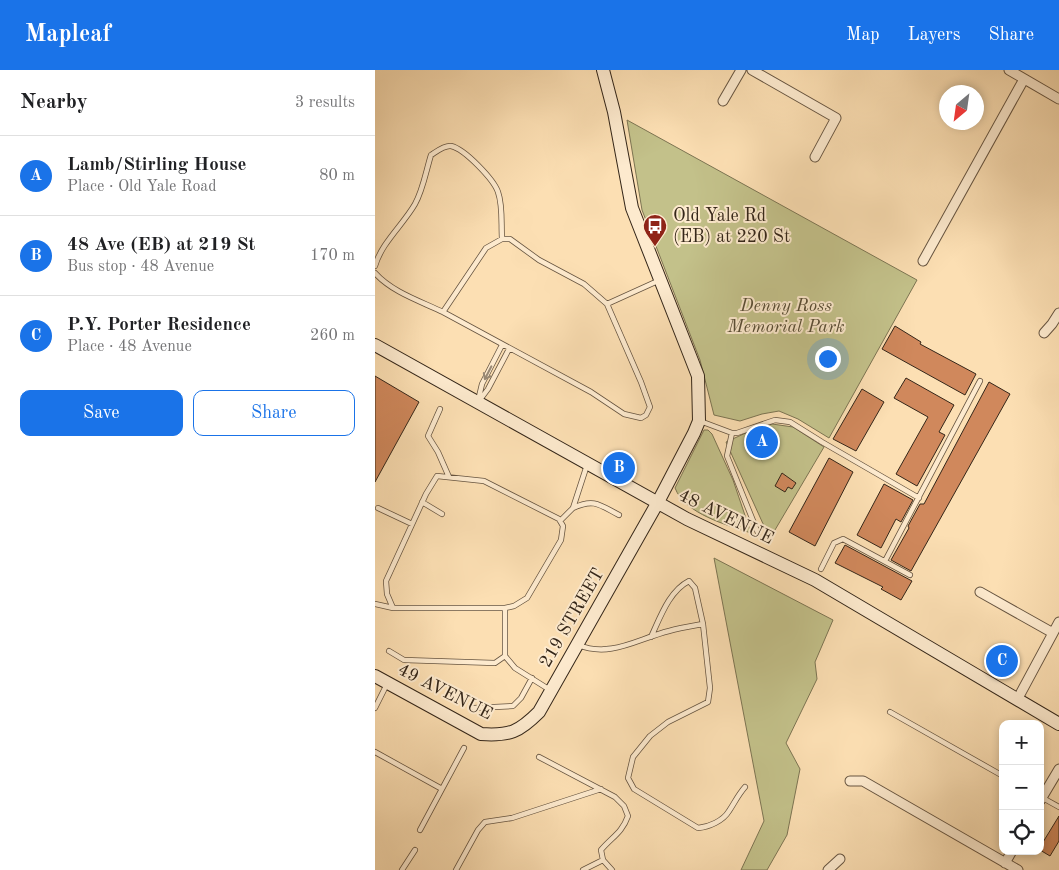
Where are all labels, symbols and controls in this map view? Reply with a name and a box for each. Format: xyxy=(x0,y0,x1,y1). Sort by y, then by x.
text: Mapleaf xyxy=(25,23,111,47)
text: Map xyxy=(846,26,880,44)
text: Layers xyxy=(908,26,960,44)
text: Share xyxy=(988,26,1034,44)
north arrow xyxy=(939,85,984,130)
text: Nearby xyxy=(20,92,88,113)
text: 3 results xyxy=(295,95,355,111)
text: Lamb/Stirling House xyxy=(67,156,246,175)
text: A xyxy=(30,168,42,184)
text: 80 m xyxy=(319,168,355,184)
text: Place · Old Yale Road xyxy=(67,179,217,195)
place label: Old Yale Rd (EB) at 220 St xyxy=(673,207,790,246)
bus stop icon: Old Yale Rd (EB) at 220 St xyxy=(642,213,668,247)
text: 48 Ave (EB) at 219 St xyxy=(67,236,255,255)
text: B xyxy=(30,248,42,264)
text: 170 m xyxy=(310,248,355,264)
text: Bus stop · 48 Avenue xyxy=(67,259,214,275)
park label: Denny Ross Memorial Park xyxy=(726,297,845,336)
text: P.Y. Porter Residence xyxy=(67,316,251,335)
text: C xyxy=(31,328,41,344)
text: 260 m xyxy=(310,328,355,344)
text: Place · 48 Avenue xyxy=(67,339,192,355)
your location xyxy=(815,346,841,372)
one-way arrow xyxy=(483,365,492,380)
button: Save xyxy=(20,390,183,436)
button: Share xyxy=(193,390,355,436)
pin: A xyxy=(746,423,778,461)
pin: B xyxy=(603,449,635,487)
street label: 48 AVENUE xyxy=(676,486,776,548)
street label: 219 STREET xyxy=(536,565,608,671)
pin: C xyxy=(986,642,1018,680)
street label: 49 AVENUE xyxy=(395,661,495,723)
map controls xyxy=(999,720,1044,855)
button: + xyxy=(999,720,1044,765)
button: − xyxy=(999,765,1044,810)
button: locate xyxy=(999,810,1044,855)

